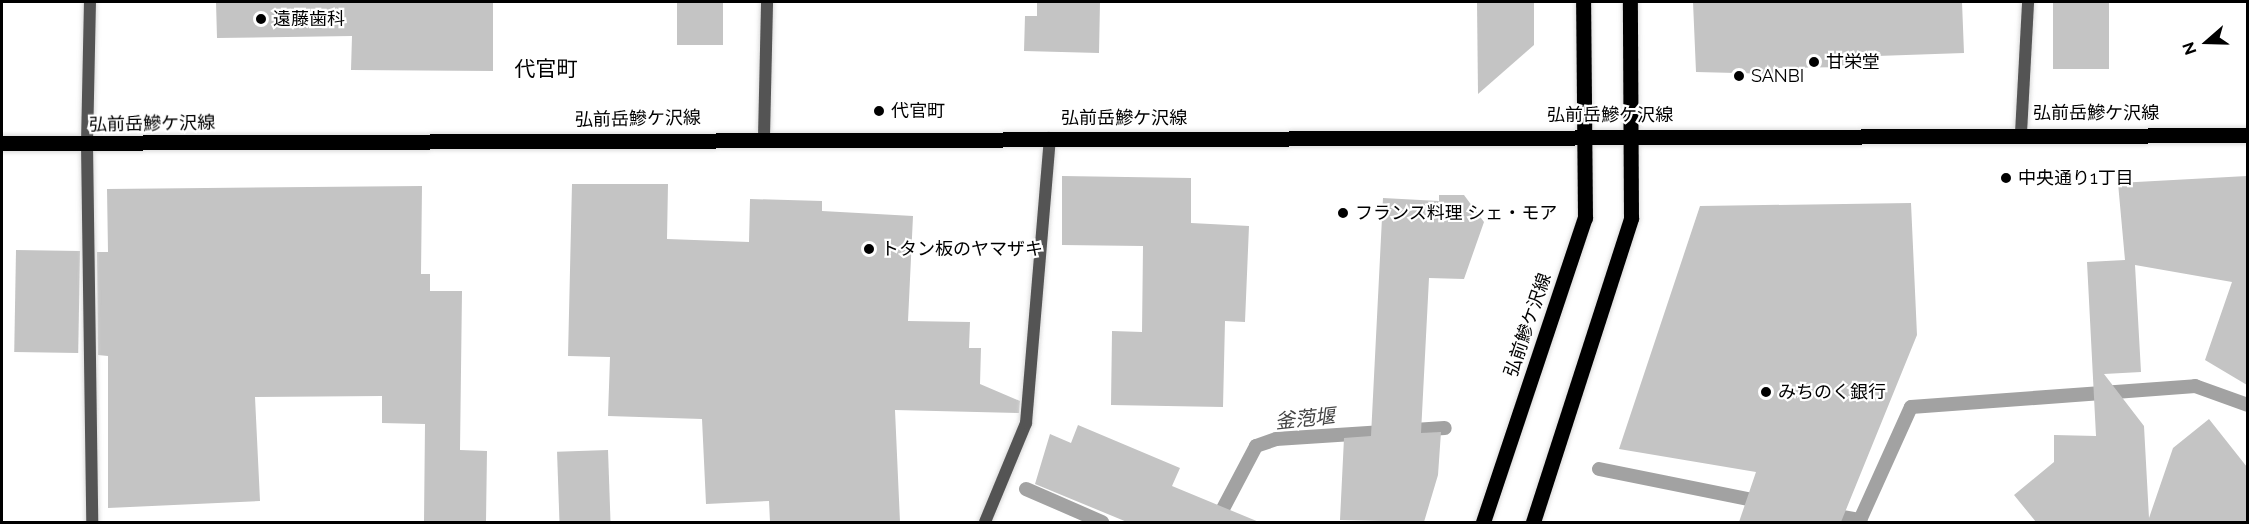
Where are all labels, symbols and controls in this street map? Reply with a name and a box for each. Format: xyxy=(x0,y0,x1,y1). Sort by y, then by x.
place label: 遠藤歯科 xyxy=(273,8,345,30)
marker: 遠藤歯科 xyxy=(254,12,268,26)
north arrow xyxy=(2177,12,2237,72)
text: N xyxy=(2179,39,2201,57)
place label: 甘栄堂 xyxy=(1826,51,1880,73)
marker: 甘栄堂 xyxy=(1807,55,1821,69)
district label: 代官町 xyxy=(515,56,577,82)
place label: SANBI xyxy=(1751,65,1804,87)
marker: SANBI xyxy=(1732,69,1746,83)
place label: 代官町 xyxy=(891,100,945,122)
street label: 弘前岳鰺ケ沢線 xyxy=(2033,102,2159,124)
marker: 代官町 xyxy=(872,104,886,118)
street label: 弘前岳鰺ケ沢線 xyxy=(1547,104,1673,126)
street label: 弘前岳鰺ケ沢線 xyxy=(575,107,701,131)
street label: 弘前岳鰺ケ沢線 xyxy=(1061,107,1187,129)
street label: 弘前岳鰺ケ沢線 xyxy=(89,112,215,136)
place label: 中央通り1丁目 xyxy=(2018,167,2134,189)
marker: 中央通り1丁目 xyxy=(1999,171,2013,185)
place label: フランス料理 シェ・モア xyxy=(1355,202,1558,224)
marker: フランス料理 シェ・モア xyxy=(1336,206,1350,220)
place label: トタン板のヤマザキ xyxy=(881,238,1043,260)
marker: トタン板のヤマザキ xyxy=(862,242,876,256)
street label: 弘前鰺ケ沢線 xyxy=(1500,270,1556,380)
place label: みちのく銀行 xyxy=(1778,381,1886,403)
marker: みちのく銀行 xyxy=(1759,385,1773,399)
water label: 釜萢堰 xyxy=(1274,404,1336,434)

